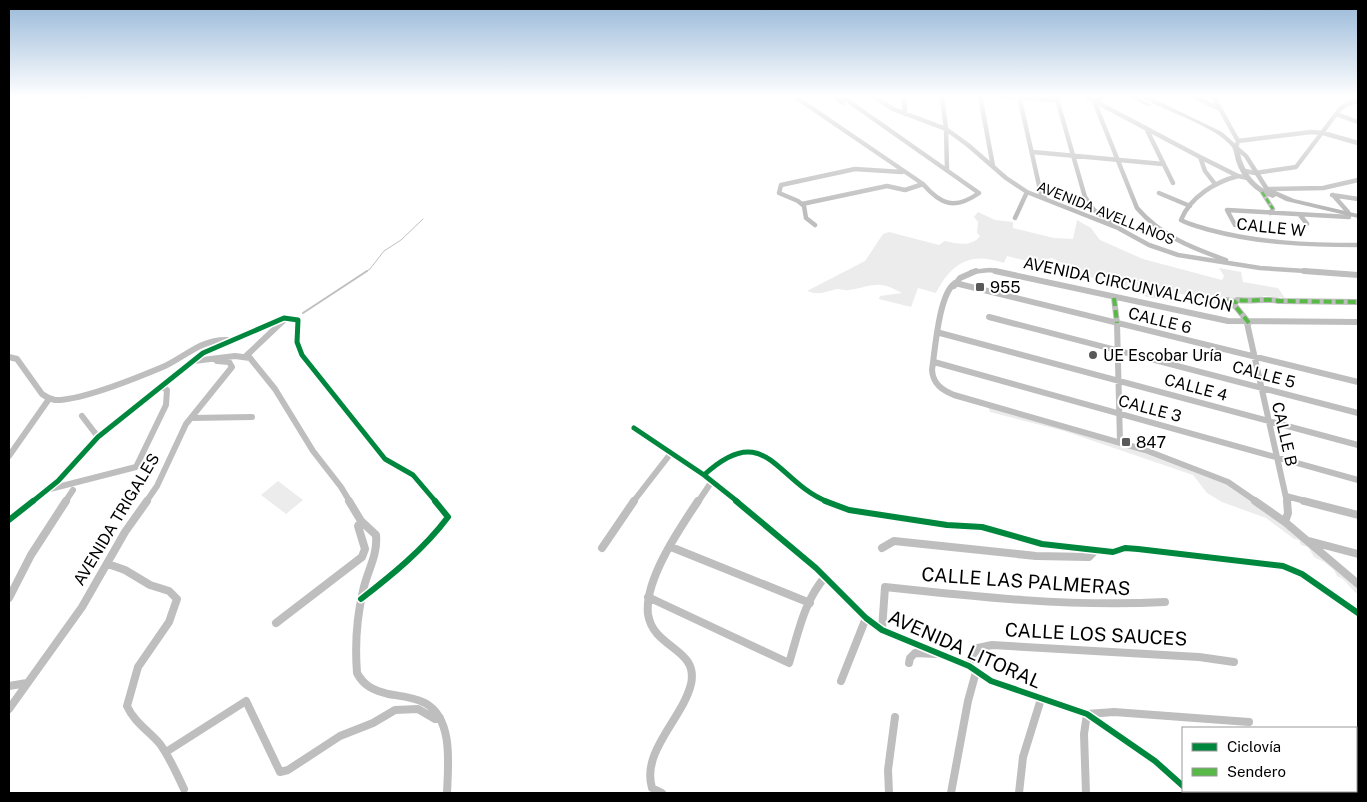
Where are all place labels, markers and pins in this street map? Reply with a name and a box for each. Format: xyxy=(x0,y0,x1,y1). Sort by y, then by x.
place label: 955 xyxy=(990,278,1021,297)
marker: 955 xyxy=(974,281,986,293)
place label: UE Escobar Uría xyxy=(1103,346,1222,365)
marker: UE Escobar Uría xyxy=(1087,349,1099,361)
place label: 847 xyxy=(1136,433,1166,452)
marker: 847 xyxy=(1120,436,1132,448)

